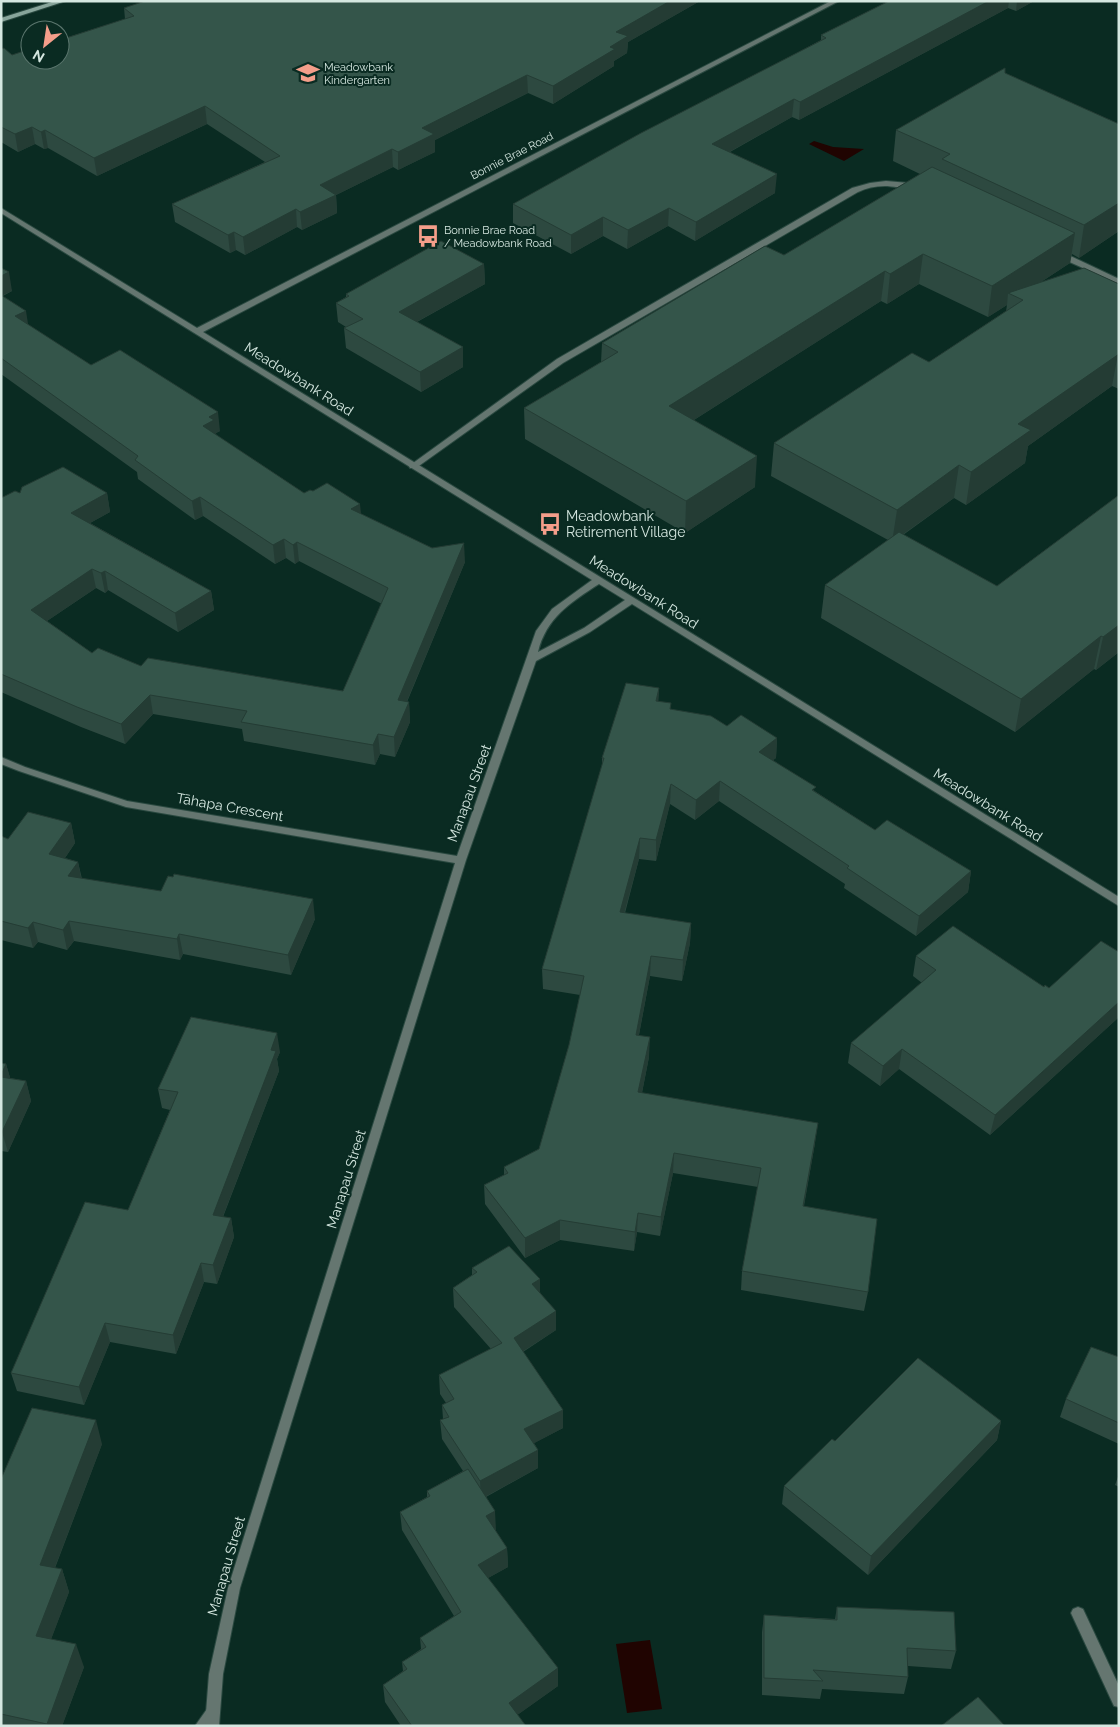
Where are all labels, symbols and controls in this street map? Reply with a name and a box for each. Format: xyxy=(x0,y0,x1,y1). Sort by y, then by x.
north arrow xyxy=(20,20,70,70)
text: N xyxy=(30,47,47,66)
school or university icon: Meadowbank Kindergarten xyxy=(295,60,321,86)
place label: Meadowbank Kindergarten xyxy=(324,61,393,87)
street label: Bonnie Brae Road xyxy=(468,129,556,182)
bus stop icon: Bonnie Brae Road / Meadowbank Road xyxy=(415,223,441,249)
place label: Bonnie Brae Road / Meadowbank Road xyxy=(444,224,552,250)
street label: Meadowbank Road xyxy=(242,339,356,419)
place label: Meadowbank Retirement Village xyxy=(566,508,685,540)
bus stop icon: Meadowbank Retirement Village xyxy=(537,511,563,537)
street label: Meadowbank Road xyxy=(587,552,701,632)
street label: Manapau Street xyxy=(444,742,494,844)
street label: Meadowbank Road xyxy=(931,765,1045,845)
street label: Tāhapa Crescent xyxy=(175,790,285,824)
street label: Manapau Street xyxy=(323,1127,369,1230)
street label: Manapau Street xyxy=(204,1514,248,1618)

